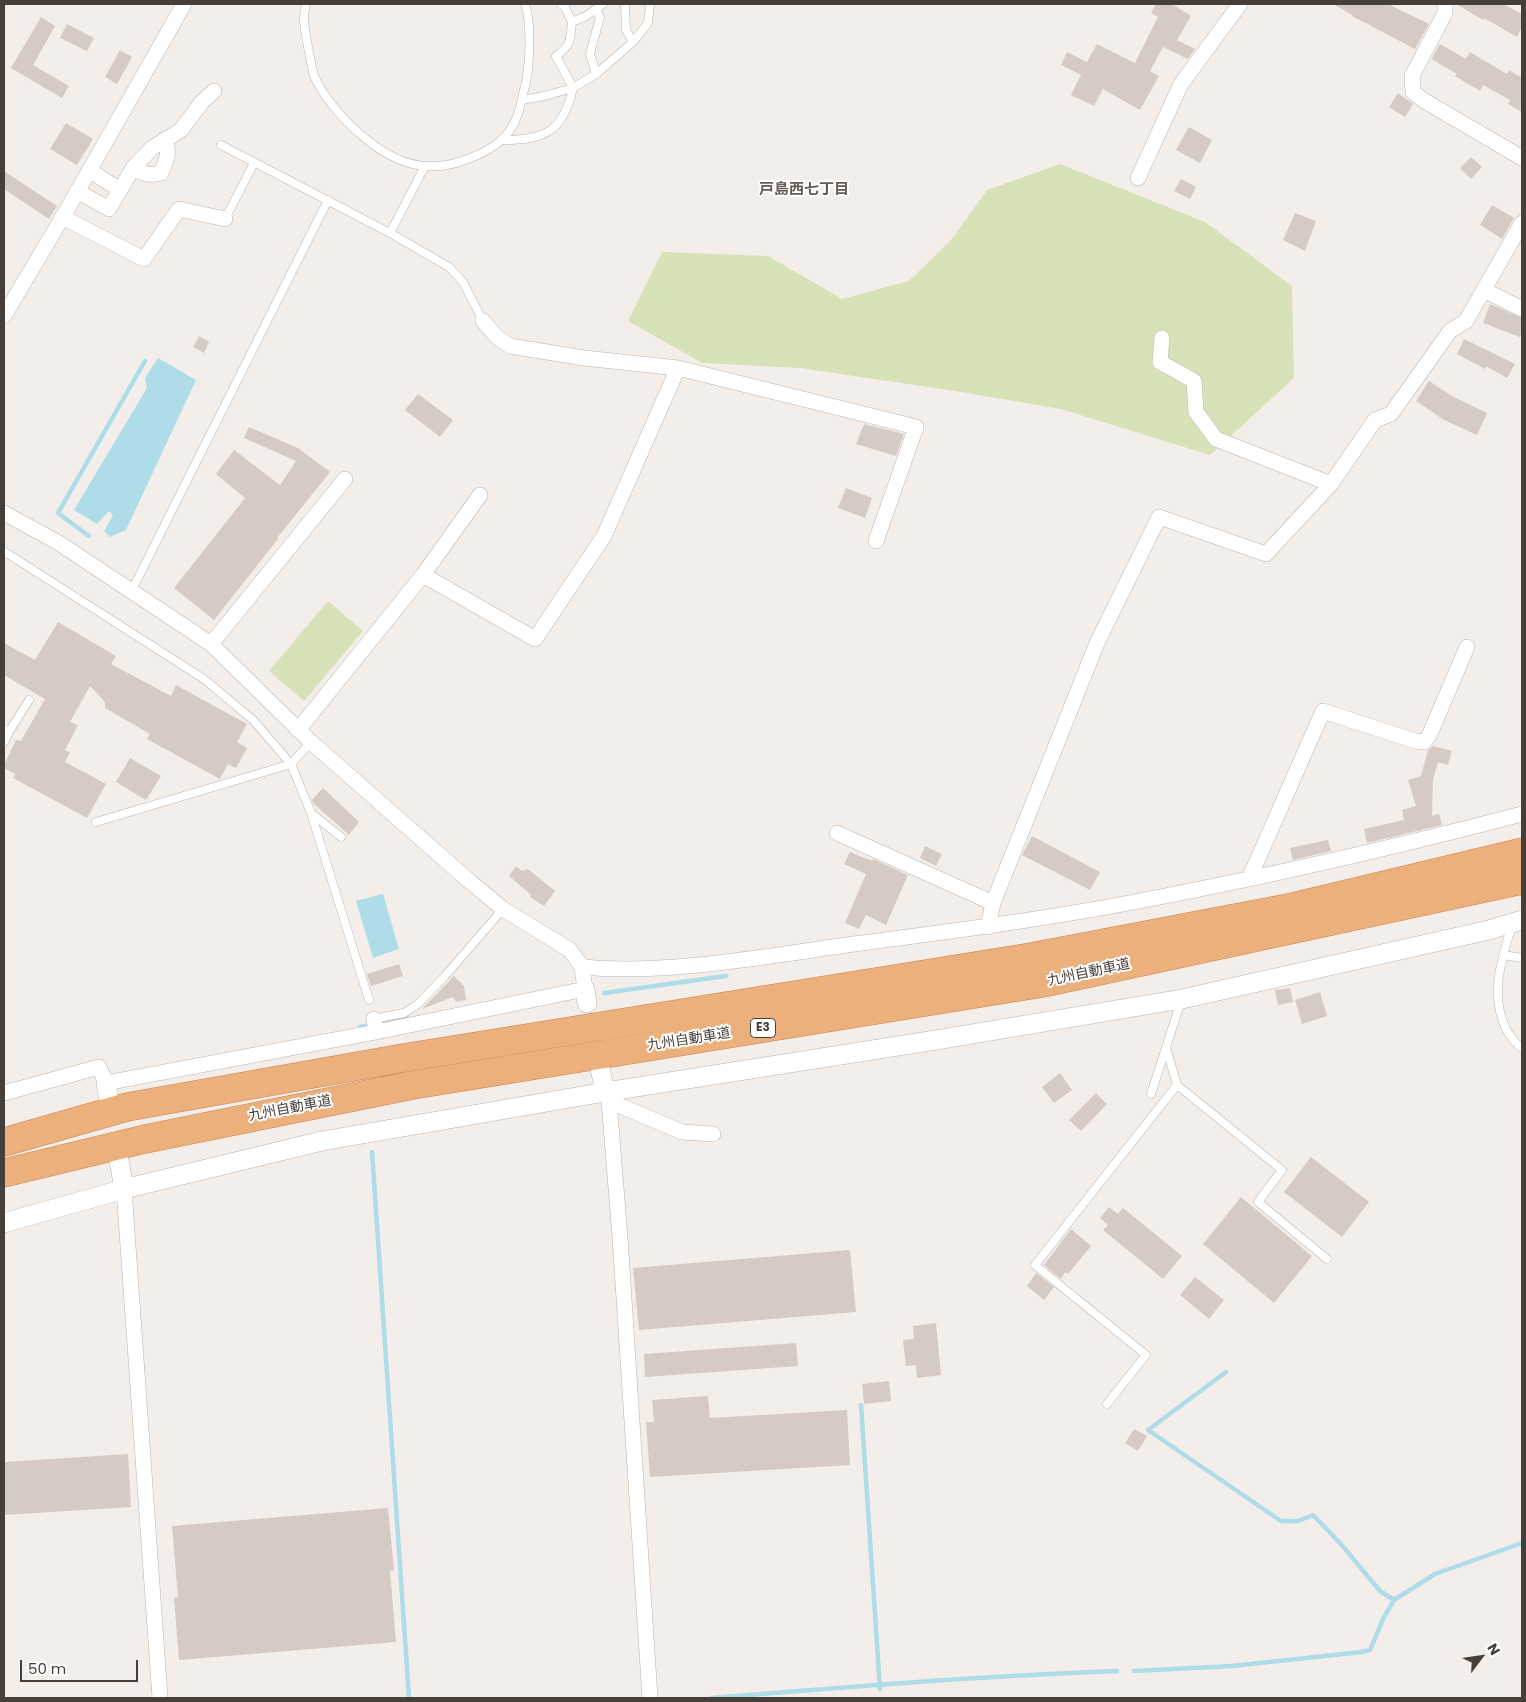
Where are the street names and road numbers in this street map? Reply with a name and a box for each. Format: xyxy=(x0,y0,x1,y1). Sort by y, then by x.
street label: 九州自動車道 xyxy=(1046,956,1132,990)
road number: E3 xyxy=(750,1018,776,1038)
street label: 九州自動車道 xyxy=(646,1025,732,1055)
street label: 九州自動車道 xyxy=(247,1093,333,1125)

